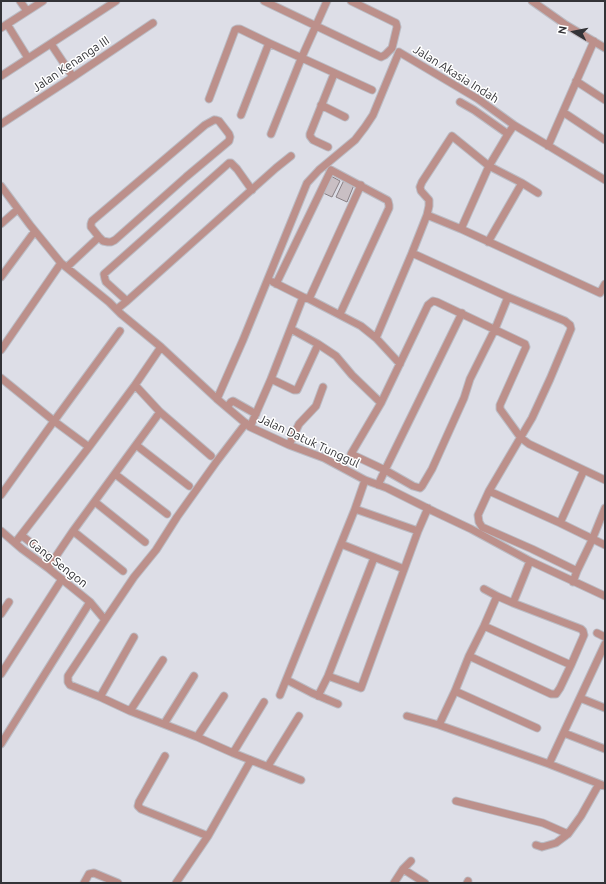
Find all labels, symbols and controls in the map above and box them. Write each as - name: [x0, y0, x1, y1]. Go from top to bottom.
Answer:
- north arrow: [554, 12, 594, 52]
- text: N: [556, 25, 569, 35]
- street label: Jalan Kenanga III: [30, 33, 112, 95]
- street label: Jalan Akasia Indah: [411, 42, 501, 106]
- street label: Jalan Datuk Tunggul: [256, 411, 362, 471]
- street label: Gang Sengon: [26, 535, 90, 591]

